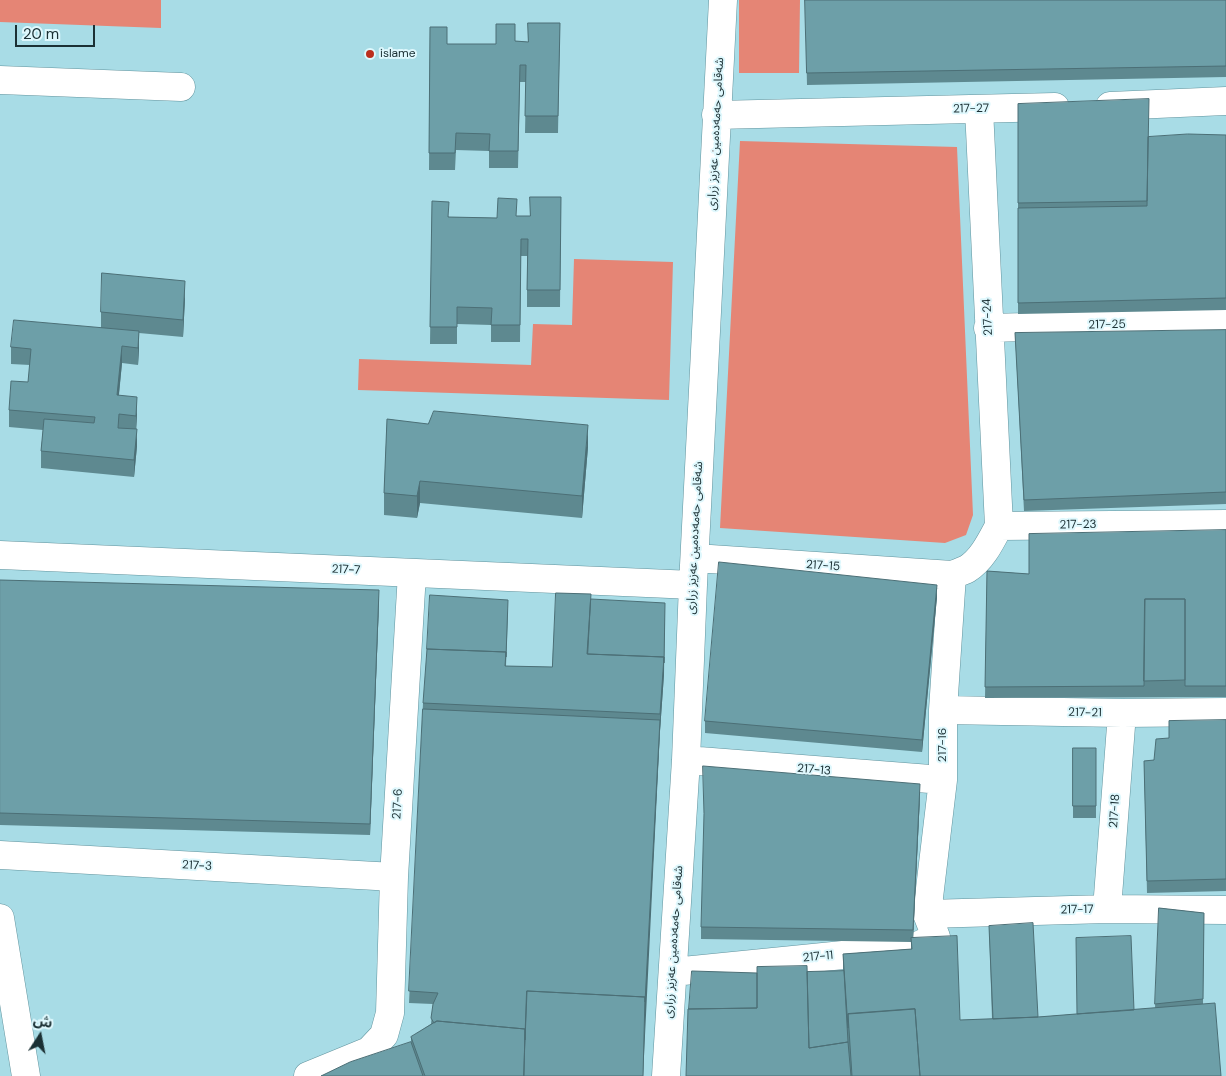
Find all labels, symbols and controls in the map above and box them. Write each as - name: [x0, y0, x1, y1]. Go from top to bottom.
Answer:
- scale bar: [18, 15, 98, 47]
- text: 20 m: [23, 24, 59, 44]
- place label: islame: [380, 47, 416, 61]
- marker: islame: [364, 48, 376, 60]
- street label: شەقامی حەمەدەمین عەزیز زراری: [705, 57, 727, 211]
- street label: 217-27: [953, 101, 989, 117]
- street label: 217-24: [980, 298, 996, 336]
- street label: 217-25: [1088, 317, 1126, 333]
- street label: شەقامی حەمەدەمین عەزیز زراری: [684, 461, 706, 615]
- street label: 217-23: [1059, 517, 1097, 533]
- street label: 217-15: [805, 558, 841, 574]
- street label: 217-7: [331, 562, 361, 578]
- street label: 217-21: [1068, 706, 1102, 720]
- street label: 217-16: [936, 728, 950, 762]
- street label: 217-13: [796, 761, 832, 779]
- street label: 217-6: [390, 788, 406, 820]
- street label: 217-18: [1107, 793, 1123, 829]
- street label: 217-3: [182, 858, 212, 874]
- street label: شەقامی حەمەدەمین عەزیز زراری: [661, 865, 687, 1019]
- street label: 217-17: [1060, 903, 1094, 917]
- street label: 217-11: [802, 948, 834, 966]
- north arrow: [15, 1011, 65, 1061]
- text: ش: [32, 1011, 54, 1032]

